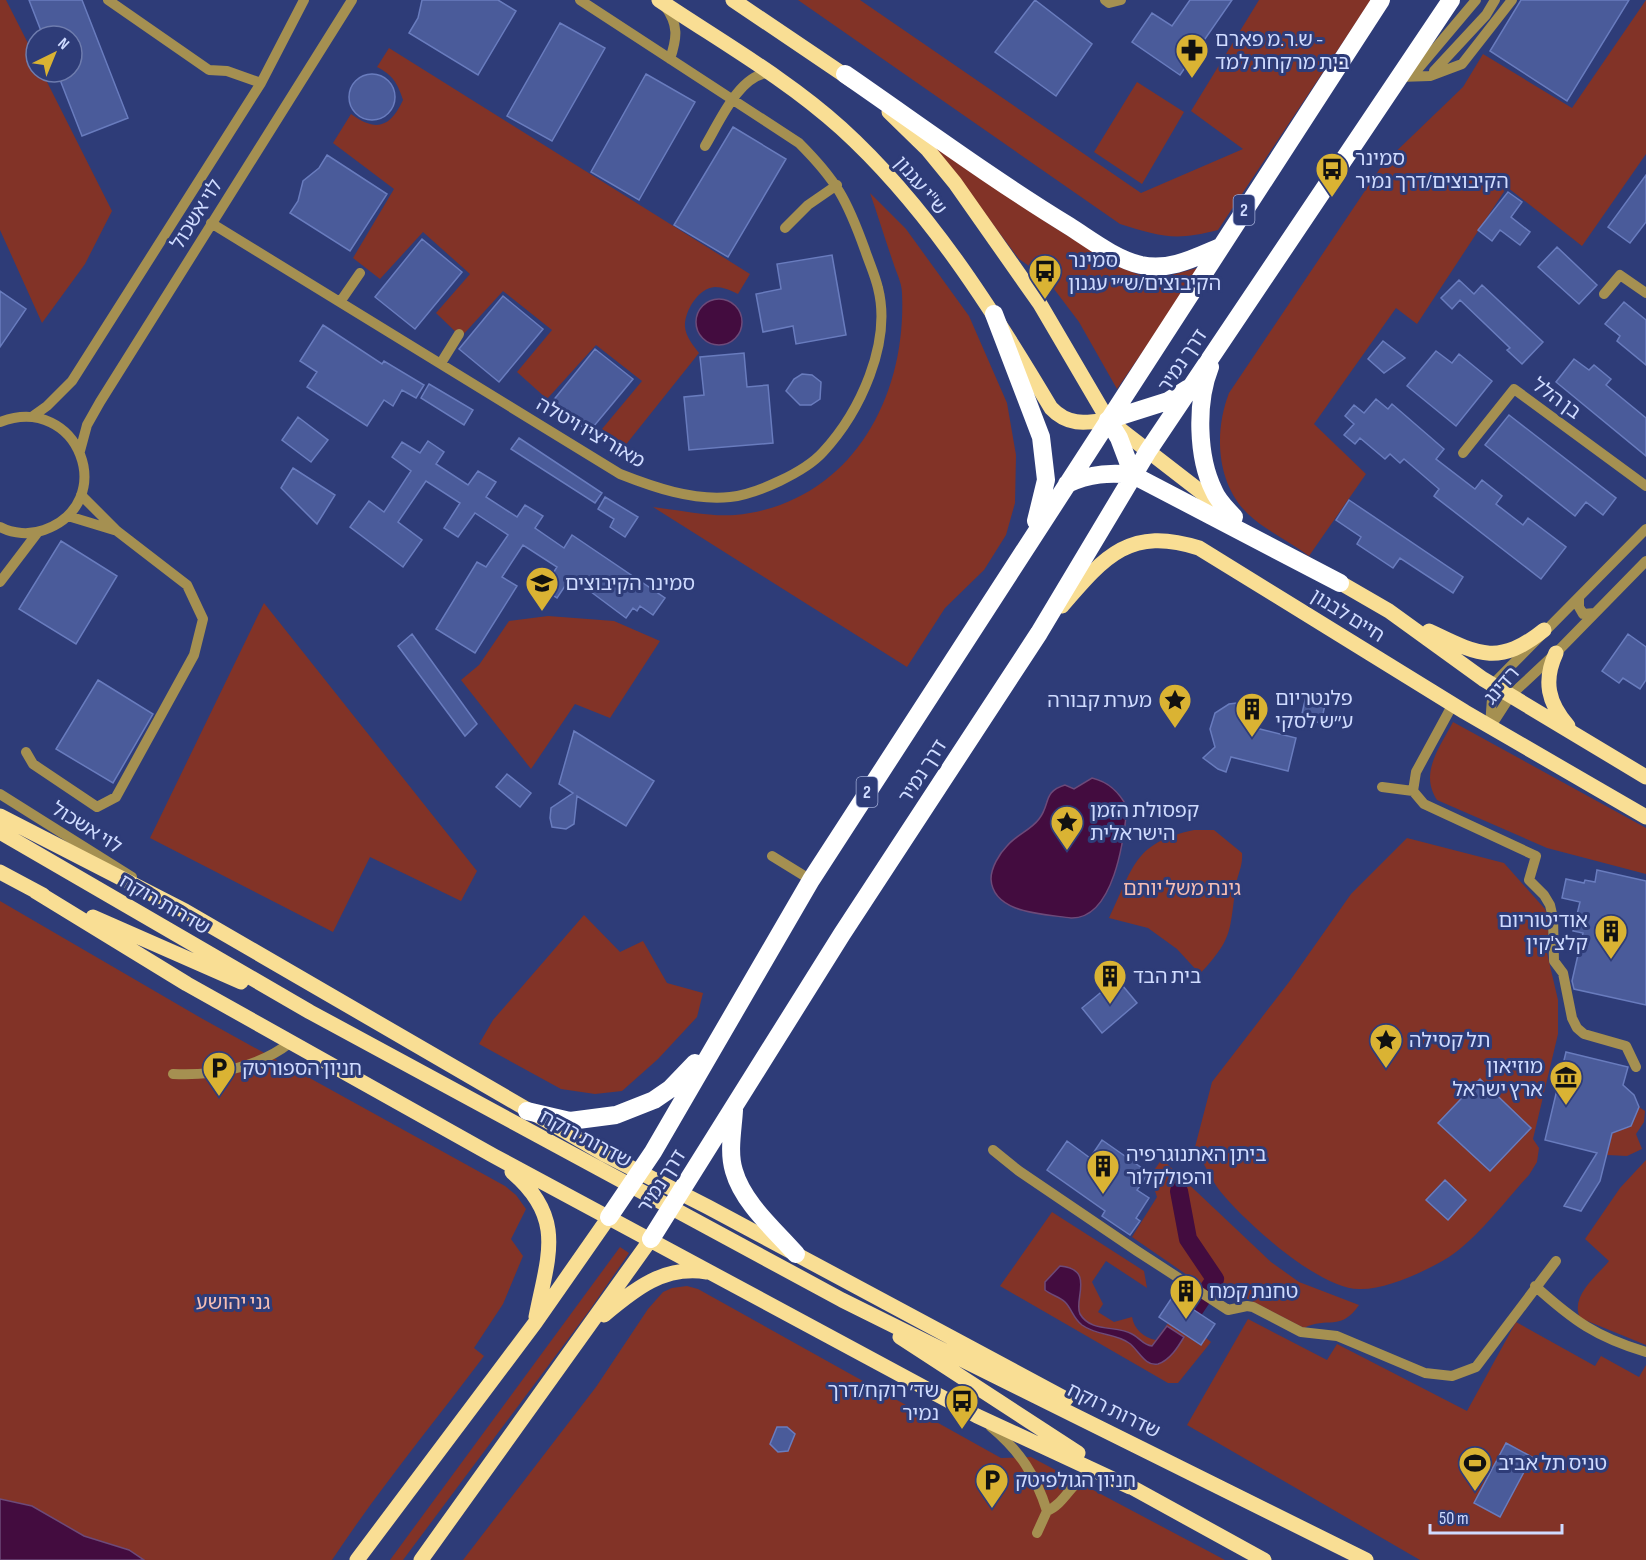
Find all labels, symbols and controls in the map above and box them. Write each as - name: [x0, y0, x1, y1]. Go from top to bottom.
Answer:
- north arrow: [24, 24, 84, 84]
- place label: ש.ר.מ פארם - בית מרקחת למד: [1215, 28, 1350, 75]
- pharmacy icon: ש.ר.מ פארם - בית מרקחת למד: [1174, 32, 1210, 79]
- text: N: [54, 34, 73, 54]
- place label: סמינר הקיבוצים/דרך נמיר: [1355, 147, 1509, 194]
- street label: ש''י עגנון: [889, 151, 952, 220]
- bus stop icon: סמינר הקיבוצים/דרך נמיר: [1314, 151, 1350, 198]
- street label: לוי אשכול: [166, 175, 228, 254]
- road number: 2: [1234, 195, 1254, 225]
- place label: סמינר הקיבוצים/ש״י עגנון: [1068, 249, 1221, 296]
- bus stop icon: סמינר הקיבוצים/ש״י עגנון: [1027, 253, 1063, 300]
- street label: דרך נמיר: [1153, 324, 1213, 397]
- street label: בן הלל: [1527, 373, 1586, 425]
- street label: מאוריציו ויטלה: [532, 392, 649, 474]
- school or university icon: סמינר הקיבוצים: [524, 565, 560, 612]
- place label: סמינר הקיבוצים: [565, 572, 695, 596]
- street label: חיים לבנון: [1306, 584, 1389, 648]
- street label: רדינג: [1479, 662, 1525, 709]
- place icon: מערת קבורה: [1157, 682, 1193, 729]
- place label: פלנטריום ע״ש לסקי: [1275, 687, 1353, 734]
- place label: מערת קבורה: [1047, 689, 1152, 713]
- building icon: פלנטריום ע״ש לסקי: [1234, 691, 1270, 738]
- street label: דרך נמיר: [893, 735, 952, 808]
- road number: 2: [856, 777, 878, 807]
- street label: לוי אשכול: [47, 797, 126, 859]
- place label: קפסולת הזמן הישראלית: [1090, 799, 1199, 846]
- place icon: קפסולת הזמן הישראלית: [1049, 804, 1085, 851]
- street label: שדרות רוקח: [115, 869, 214, 940]
- park label: גינת משל יותם: [1123, 877, 1241, 901]
- place label: אודיטוריום קלצ'קין: [1498, 909, 1588, 956]
- building icon: אודיטוריום קלצ'קין: [1593, 913, 1629, 960]
- building icon: בית הבד: [1092, 958, 1128, 1005]
- place label: בית הבד: [1133, 965, 1201, 989]
- place icon: תל קסילה: [1368, 1022, 1404, 1069]
- place label: תל קסילה: [1409, 1029, 1491, 1053]
- parking icon: חניון הספורטק: [201, 1050, 237, 1097]
- place label: מוזיאון ארץ ישראל: [1452, 1055, 1543, 1102]
- place label: חניון הספורטק: [242, 1057, 362, 1081]
- museum icon: מוזיאון ארץ ישראל: [1548, 1059, 1584, 1106]
- street label: שדרות רוקח: [536, 1105, 635, 1173]
- place label: ביתן האתנוגרפיה והפולקלור: [1126, 1143, 1267, 1190]
- street label: דרך נמיר: [632, 1145, 691, 1218]
- building icon: ביתן האתנוגרפיה והפולקלור: [1085, 1148, 1121, 1195]
- building icon: טחנת קמח: [1168, 1273, 1204, 1320]
- place label: טחנת קמח: [1209, 1280, 1298, 1304]
- park label: גני יהושע: [196, 1291, 271, 1315]
- street label: שדרות רוקח: [1063, 1378, 1164, 1444]
- place label: שד׳ רוקח/דרך נמיר: [827, 1379, 939, 1426]
- bus stop icon: שד׳ רוקח/דרך נמיר: [944, 1383, 980, 1430]
- sports icon: טניס תל אביב: [1457, 1445, 1493, 1492]
- place label: טניס תל אביב: [1498, 1452, 1607, 1476]
- parking icon: חניון הגולפיטק: [974, 1462, 1010, 1509]
- place label: חניון הגולפיטק: [1015, 1469, 1136, 1493]
- scale bar: [1430, 1497, 1562, 1535]
- text: 50 m: [1439, 1508, 1469, 1529]

